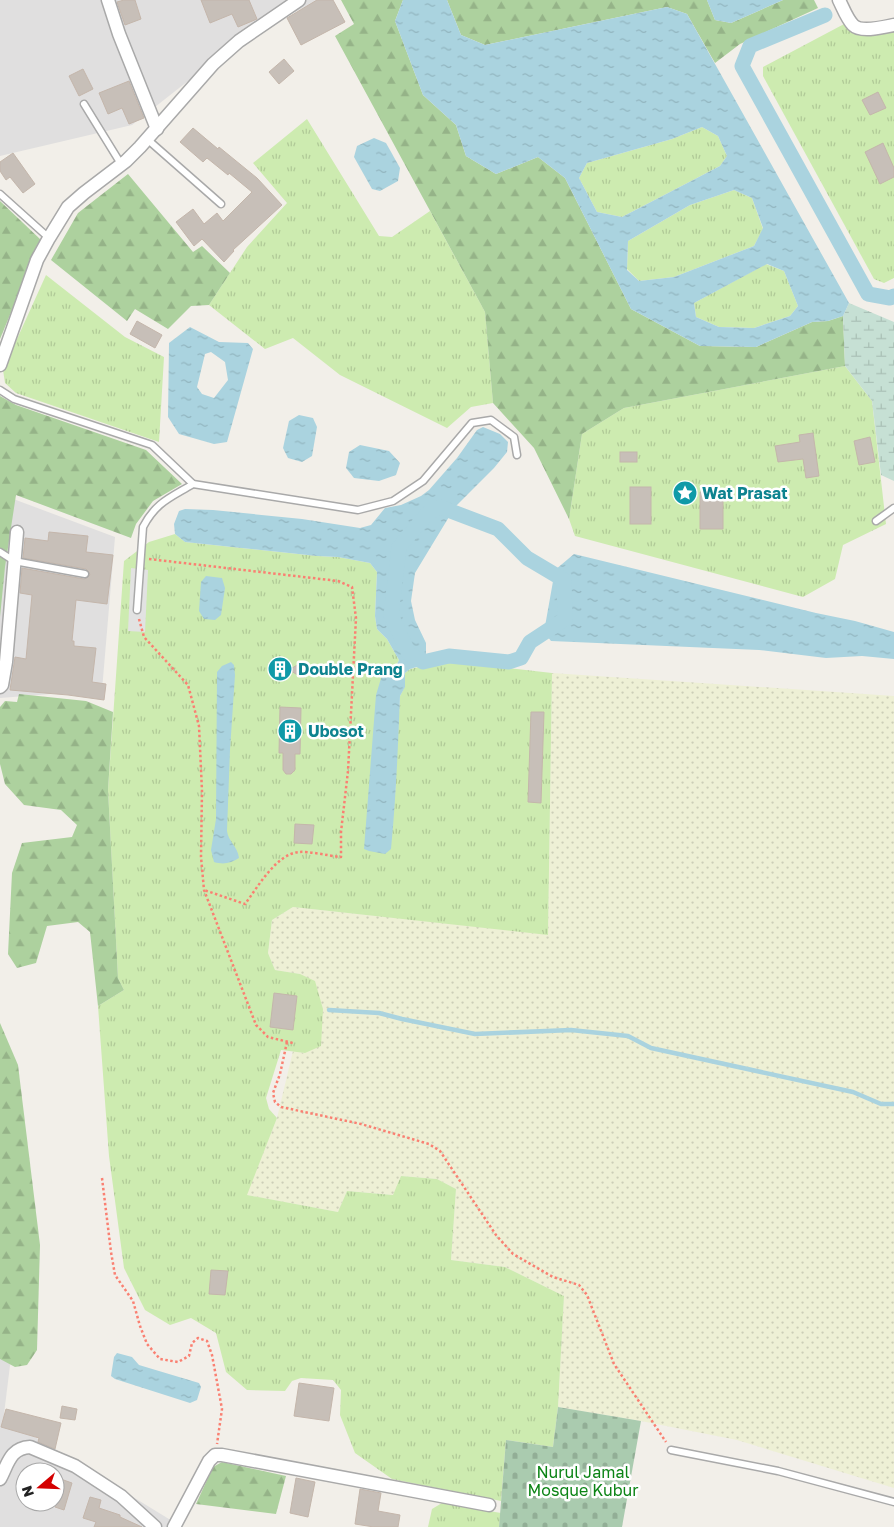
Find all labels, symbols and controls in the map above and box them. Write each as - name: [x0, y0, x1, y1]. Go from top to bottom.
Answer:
- place icon: Wat Prasat: [672, 480, 698, 506]
- place label: Wat Prasat: [702, 483, 788, 503]
- building icon: Double Prang: [267, 656, 293, 682]
- place label: Double Prang: [298, 659, 403, 679]
- building icon: Ubosot: [277, 718, 303, 744]
- place label: Ubosot: [308, 721, 364, 741]
- north arrow: [15, 1462, 65, 1512]
- park label: Nurul Jamal Mosque Kubur: [528, 1462, 638, 1500]
- text: N: [17, 1484, 37, 1499]

